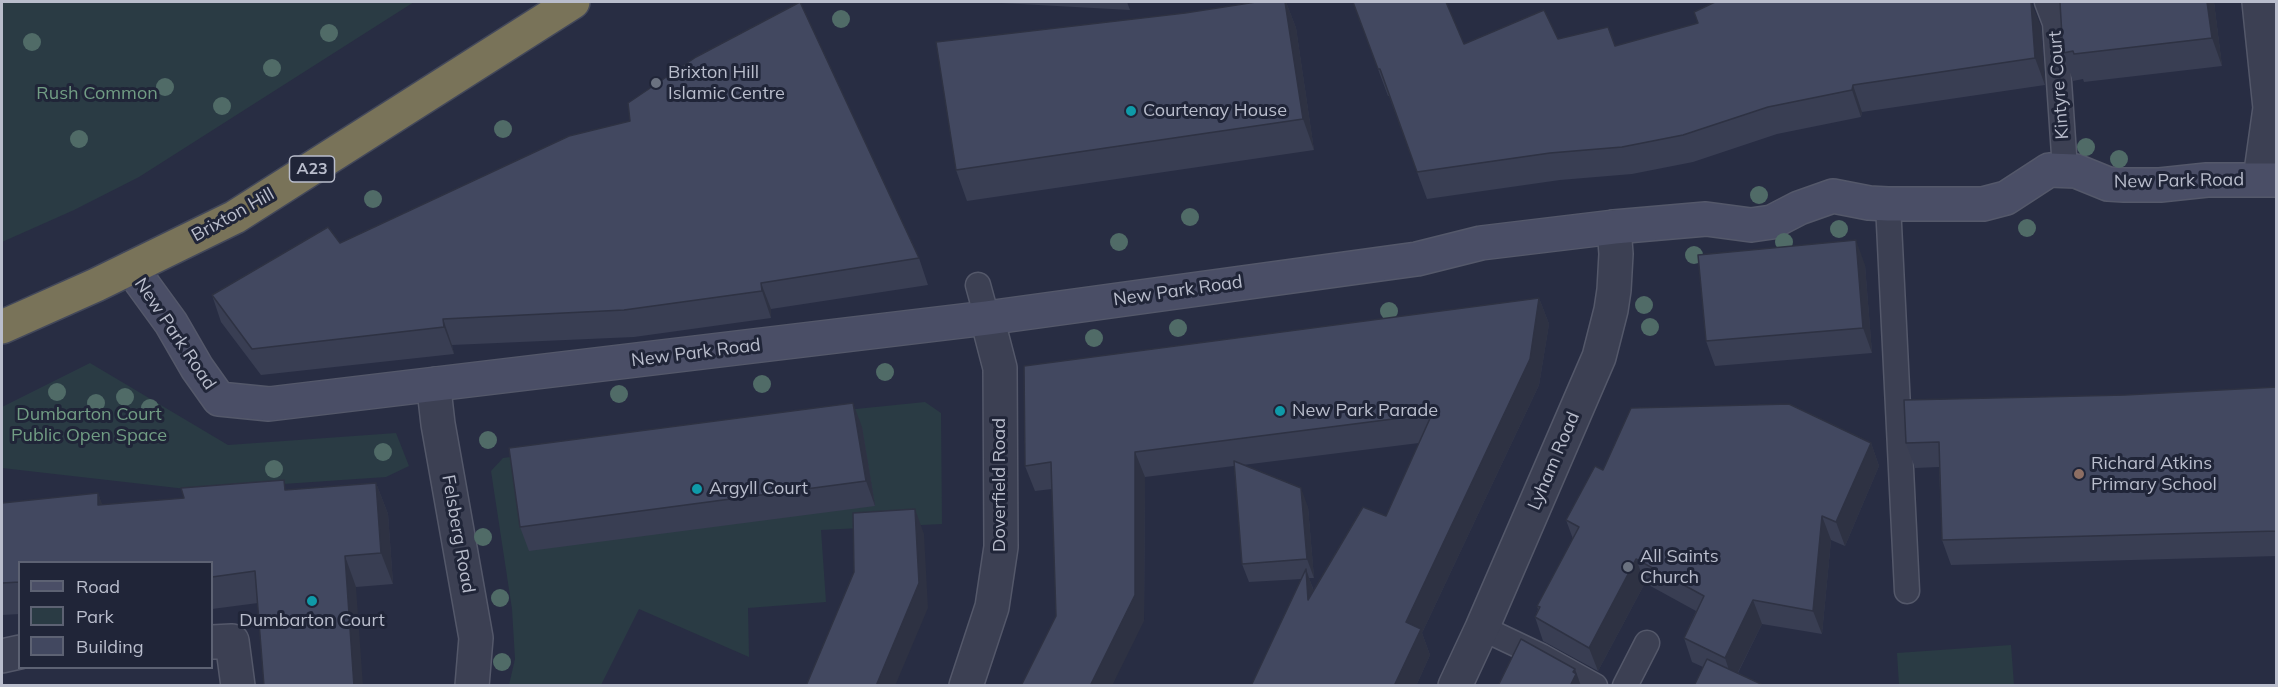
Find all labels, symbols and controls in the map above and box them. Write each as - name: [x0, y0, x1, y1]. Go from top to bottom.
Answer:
- street label: Kintyre Court: [2044, 30, 2074, 140]
- place label: Brixton Hill Islamic Centre: [668, 62, 785, 104]
- marker: Brixton Hill Islamic Centre: [649, 76, 663, 90]
- park label: Rush Common: [36, 83, 158, 105]
- place label: Courtenay House: [1143, 100, 1287, 122]
- marker: Courtenay House: [1124, 104, 1138, 118]
- road number: A23: [290, 156, 334, 182]
- street label: New Park Road: [2114, 169, 2244, 193]
- street label: Brixton Hill: [188, 183, 278, 247]
- street label: New Park Road: [1112, 271, 1244, 311]
- street label: New Park Road: [130, 274, 220, 394]
- street label: New Park Road: [630, 334, 762, 372]
- place label: New Park Parade: [1292, 400, 1438, 422]
- park label: Dumbarton Court Public Open Space: [11, 404, 167, 446]
- marker: New Park Parade: [1273, 404, 1287, 418]
- street label: Lyham Road: [1524, 409, 1584, 513]
- street label: Doverfield Road: [989, 418, 1011, 552]
- place label: Richard Atkins Primary School: [2091, 453, 2217, 496]
- marker: Richard Atkins Primary School: [2072, 467, 2086, 481]
- street label: Felsberg Road: [437, 473, 479, 595]
- place label: Argyll Court: [709, 478, 808, 500]
- marker: Argyll Court: [690, 482, 704, 496]
- place label: All Saints Church: [1640, 546, 1719, 588]
- marker: All Saints Church: [1621, 560, 1635, 574]
- legend: [18, 561, 213, 669]
- text: Road: [76, 575, 120, 598]
- marker: Dumbarton Court: [305, 594, 319, 608]
- text: Park: [76, 605, 114, 628]
- place label: Dumbarton Court: [239, 610, 385, 632]
- text: Building: [76, 635, 144, 658]

